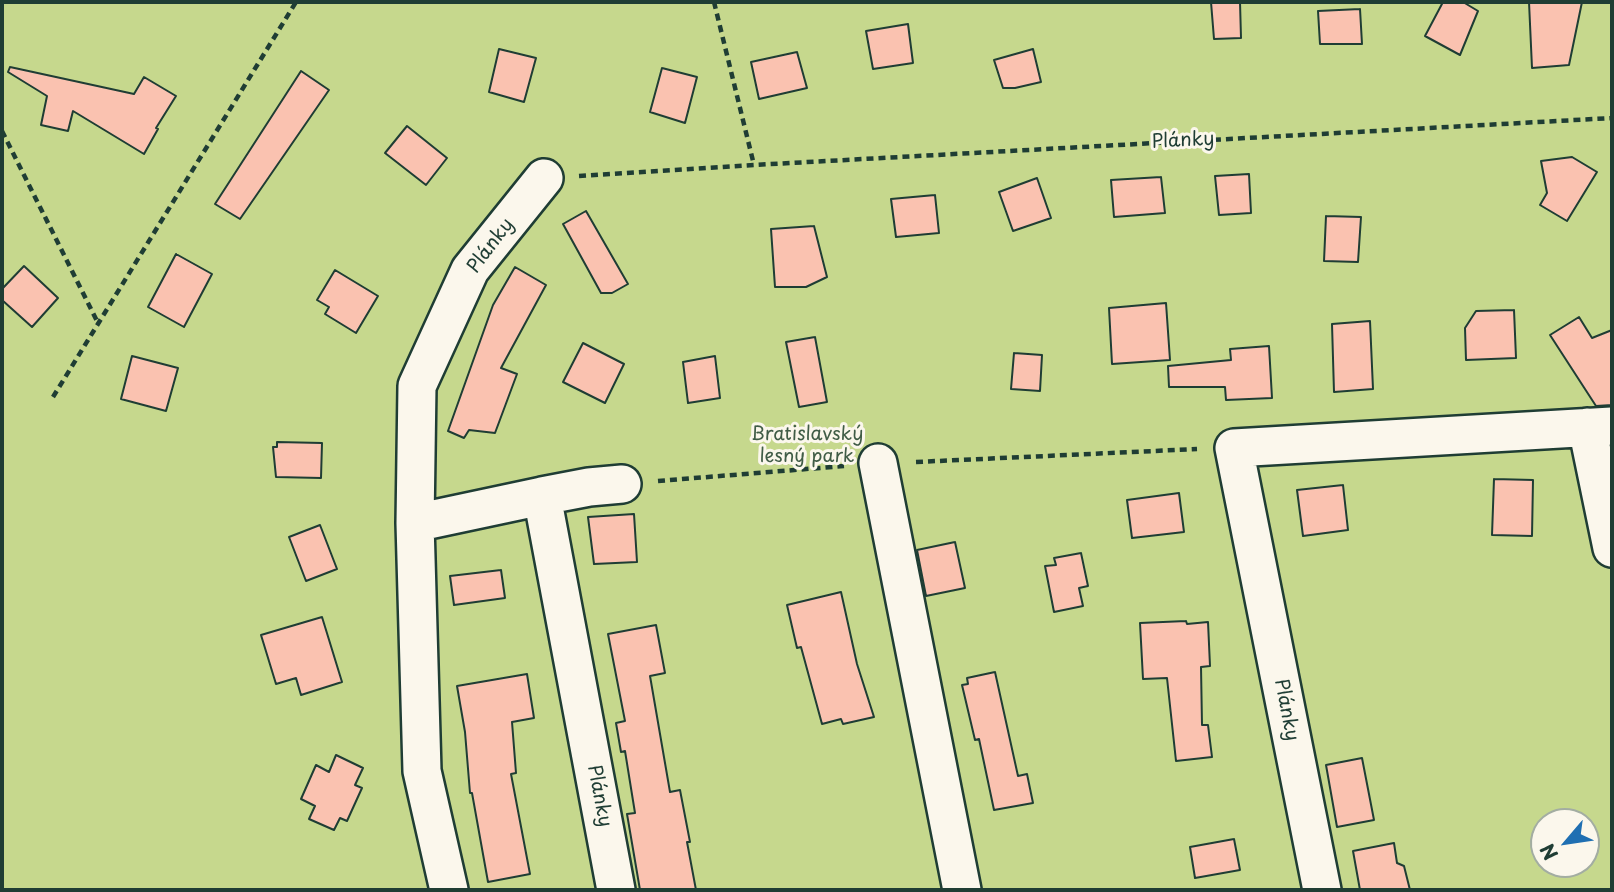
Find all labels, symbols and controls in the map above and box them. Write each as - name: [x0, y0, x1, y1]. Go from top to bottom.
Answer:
- street label: Plánky: [1151, 128, 1215, 154]
- street label: Plánky: [463, 214, 519, 278]
- park label: Bratislavský lesný park: [751, 424, 863, 468]
- street label: Plánky: [1269, 677, 1303, 743]
- street label: Plánky: [582, 763, 616, 829]
- north arrow: [1530, 808, 1600, 878]
- text: N: [1532, 839, 1564, 866]

